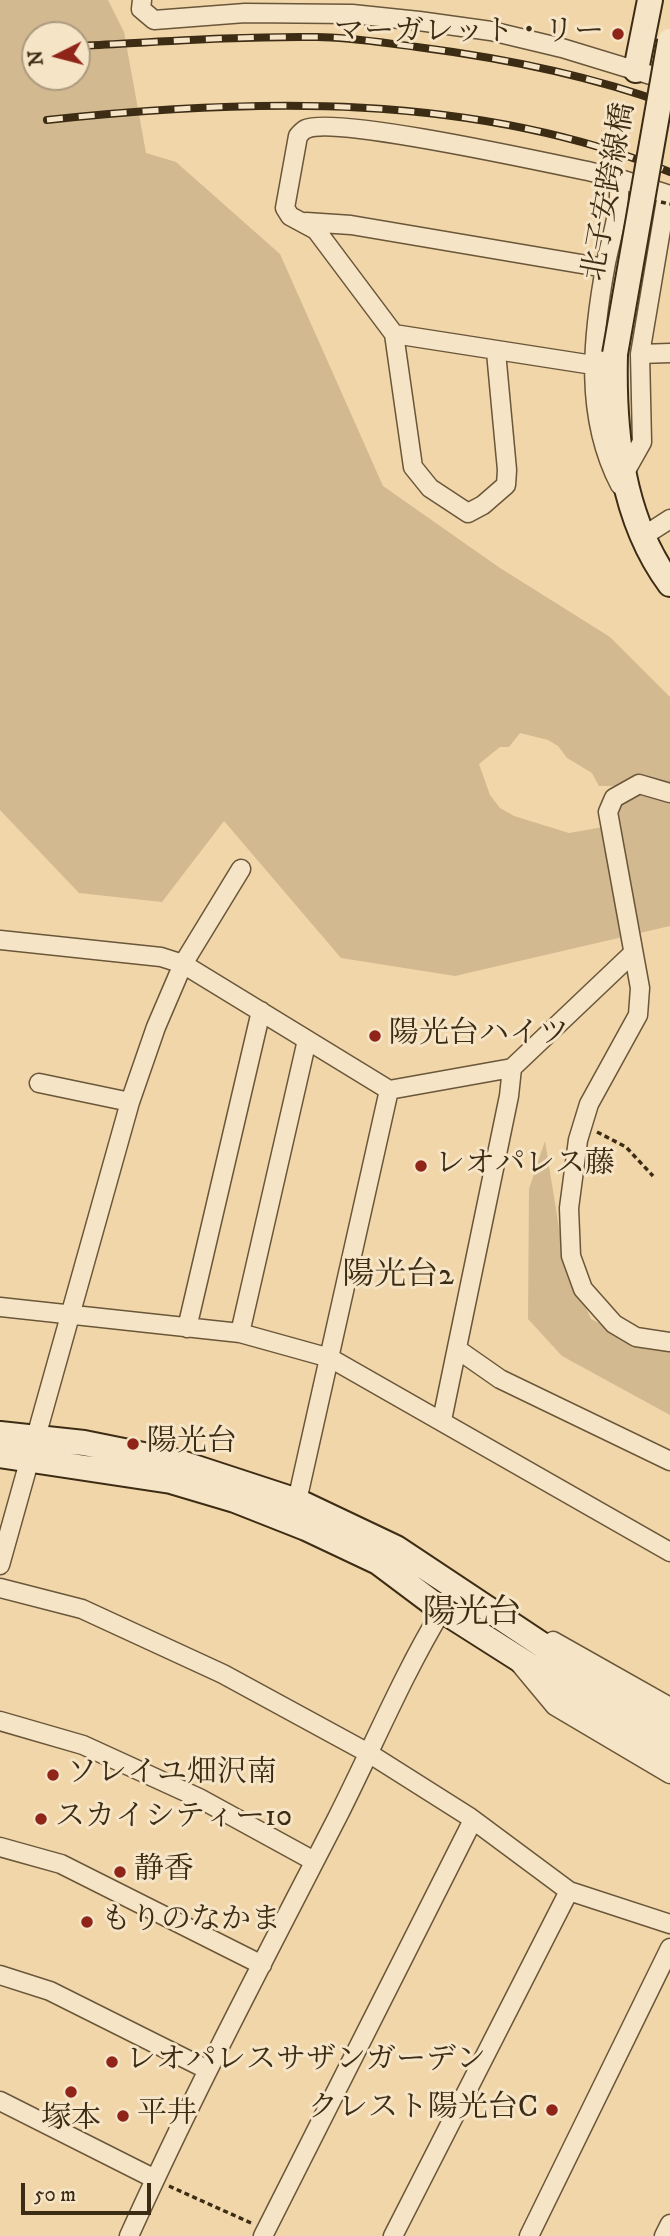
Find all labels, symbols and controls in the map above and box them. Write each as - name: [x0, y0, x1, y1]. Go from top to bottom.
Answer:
- place label: マーガレット・リー: [334, 16, 604, 52]
- north arrow: [21, 21, 91, 91]
- marker: マーガレット・リー: [610, 26, 626, 42]
- text: N: [24, 49, 49, 67]
- street label: 北子安跨線橋: [578, 100, 644, 284]
- place label: 陽光台ハイツ: [389, 1018, 569, 1054]
- marker: 陽光台ハイツ: [367, 1028, 383, 1044]
- place label: レオパレス藤: [435, 1148, 615, 1184]
- marker: レオパレス藤: [413, 1158, 429, 1174]
- district label: 陽光台2: [342, 1258, 454, 1296]
- place label: 陽光台: [147, 1426, 237, 1462]
- marker: 陽光台: [125, 1436, 141, 1452]
- district label: 陽光台: [423, 1595, 521, 1635]
- place label: ソレイユ畑沢南: [67, 1757, 277, 1793]
- marker: ソレイユ畑沢南: [45, 1767, 61, 1783]
- place label: スカイシティー10: [55, 1801, 292, 1837]
- marker: スカイシティー10: [33, 1811, 49, 1827]
- place label: 静香: [134, 1854, 194, 1890]
- marker: 静香: [112, 1864, 128, 1880]
- place label: もりのなかま: [101, 1904, 281, 1940]
- marker: もりのなかま: [79, 1914, 95, 1930]
- place label: レオパレスサザンガーデン: [126, 2044, 486, 2080]
- marker: レオパレスサザンガーデン: [104, 2054, 120, 2070]
- marker: 塚本: [63, 2084, 79, 2100]
- place label: クレスト陽光台C: [308, 2092, 538, 2128]
- place label: 平井: [137, 2098, 197, 2134]
- marker: クレスト陽光台C: [544, 2102, 560, 2118]
- place label: 塚本: [41, 2103, 101, 2139]
- marker: 平井: [115, 2108, 131, 2124]
- scale bar: [24, 2170, 154, 2214]
- text: 50 m: [34, 2182, 76, 2208]

